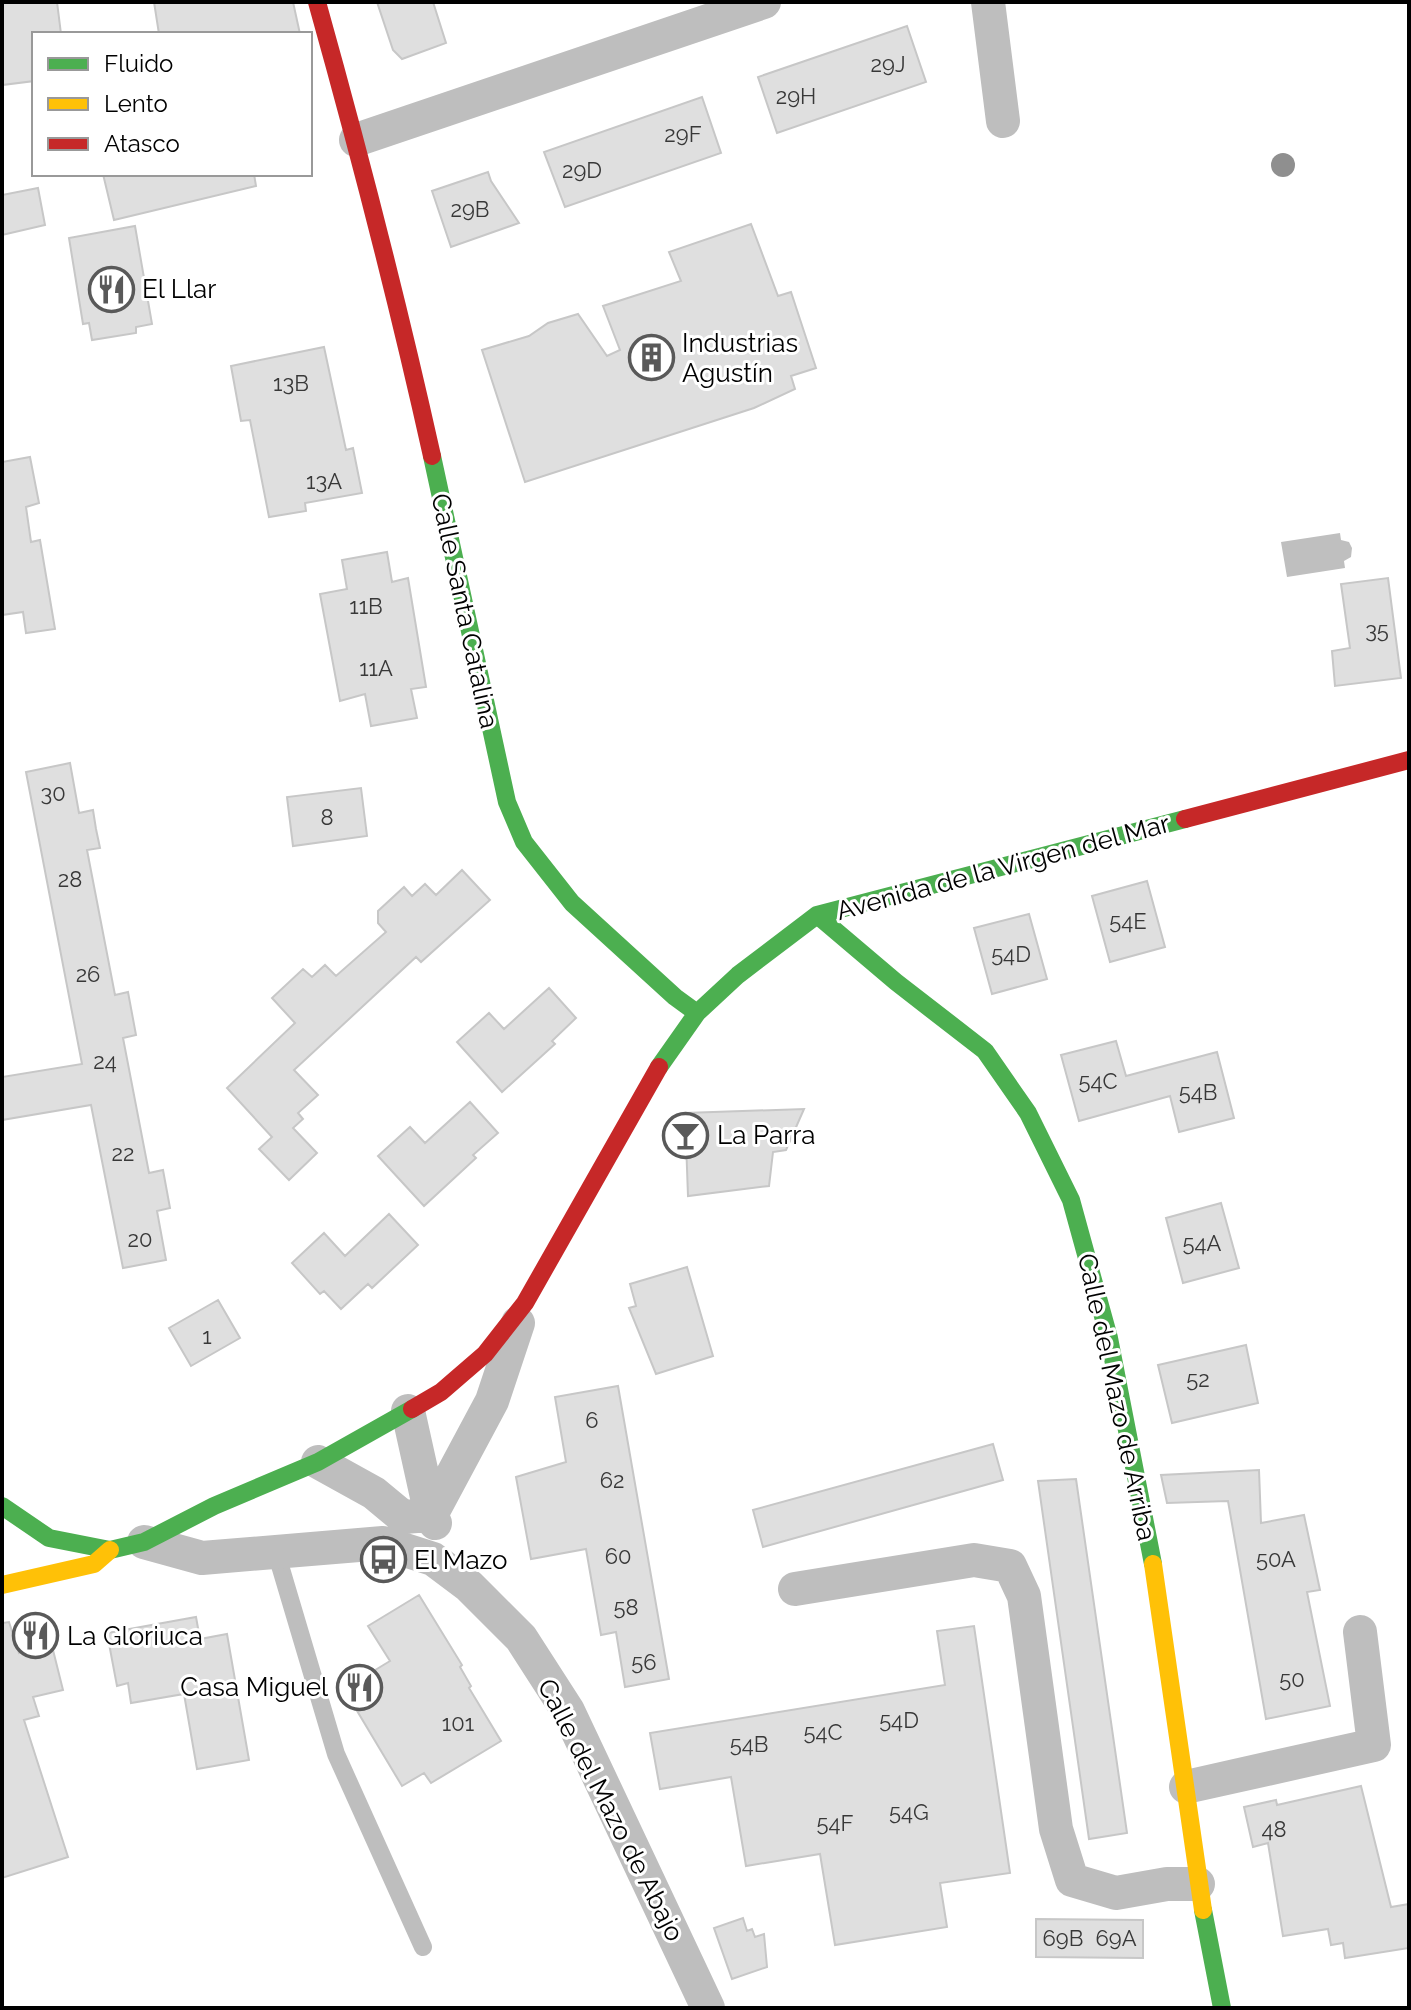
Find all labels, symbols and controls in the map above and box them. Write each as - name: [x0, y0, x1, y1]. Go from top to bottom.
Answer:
- legend: [32, 32, 312, 176]
- text: Fluido: [104, 49, 173, 78]
- house number: 29J: [871, 51, 905, 77]
- house number: 29H: [776, 83, 816, 109]
- text: Lento: [104, 89, 168, 118]
- house number: 29F: [664, 121, 702, 147]
- text: Atasco: [104, 129, 180, 158]
- house number: 29D: [562, 157, 602, 183]
- house number: 29B: [450, 196, 490, 222]
- restaurant icon: El Llar: [87, 265, 135, 313]
- place label: El Llar: [142, 274, 216, 304]
- place label: Industrias Agustín: [682, 328, 798, 388]
- building icon: Industrias Agustín: [627, 334, 675, 382]
- house number: 13B: [273, 370, 309, 396]
- house number: 13A: [306, 468, 342, 494]
- street label: Calle Santa Catalina: [425, 491, 505, 731]
- house number: 11B: [349, 593, 383, 619]
- house number: 35: [1365, 617, 1389, 643]
- house number: 11A: [359, 655, 393, 681]
- house number: 30: [40, 780, 66, 806]
- house number: 8: [320, 804, 334, 830]
- street label: Avenida de la Virgen del Mar: [833, 808, 1173, 926]
- house number: 28: [58, 866, 82, 892]
- house number: 54E: [1109, 908, 1147, 934]
- house number: 54D: [991, 941, 1031, 967]
- house number: 26: [76, 961, 100, 987]
- house number: 24: [93, 1048, 117, 1074]
- house number: 54C: [1078, 1068, 1118, 1094]
- house number: 54B: [1179, 1079, 1217, 1105]
- bar icon: La Parra: [662, 1111, 710, 1159]
- place label: La Parra: [717, 1120, 816, 1150]
- house number: 22: [112, 1140, 134, 1166]
- house number: 20: [128, 1226, 152, 1252]
- house number: 54A: [1183, 1230, 1222, 1256]
- street label: Calle del Mazo de Arriba: [1072, 1251, 1162, 1543]
- house number: 1: [202, 1323, 212, 1349]
- house number: 52: [1186, 1366, 1210, 1392]
- house number: 6: [585, 1407, 599, 1433]
- house number: 62: [600, 1467, 624, 1493]
- bus stop icon: El Mazo: [359, 1536, 407, 1584]
- house number: 60: [605, 1543, 631, 1569]
- place label: El Mazo: [414, 1545, 508, 1575]
- house number: 50A: [1256, 1546, 1296, 1572]
- house number: 58: [613, 1594, 639, 1620]
- restaurant icon: La Gloriuca: [12, 1612, 60, 1660]
- place label: La Gloriuca: [67, 1621, 203, 1651]
- house number: 56: [631, 1649, 657, 1675]
- restaurant icon: Casa Miguel: [335, 1663, 383, 1711]
- house number: 50: [1279, 1666, 1305, 1692]
- place label: Casa Miguel: [180, 1672, 329, 1702]
- street label: Calle del Mazo de Abajo: [532, 1674, 690, 1946]
- house number: 54D: [879, 1707, 919, 1733]
- house number: 101: [442, 1710, 474, 1736]
- house number: 54C: [803, 1719, 843, 1745]
- house number: 54B: [730, 1731, 768, 1757]
- house number: 54G: [889, 1799, 929, 1825]
- house number: 54F: [817, 1810, 854, 1836]
- house number: 48: [1261, 1816, 1287, 1842]
- house number: 69B: [1043, 1925, 1083, 1951]
- house number: 69A: [1095, 1925, 1137, 1951]

